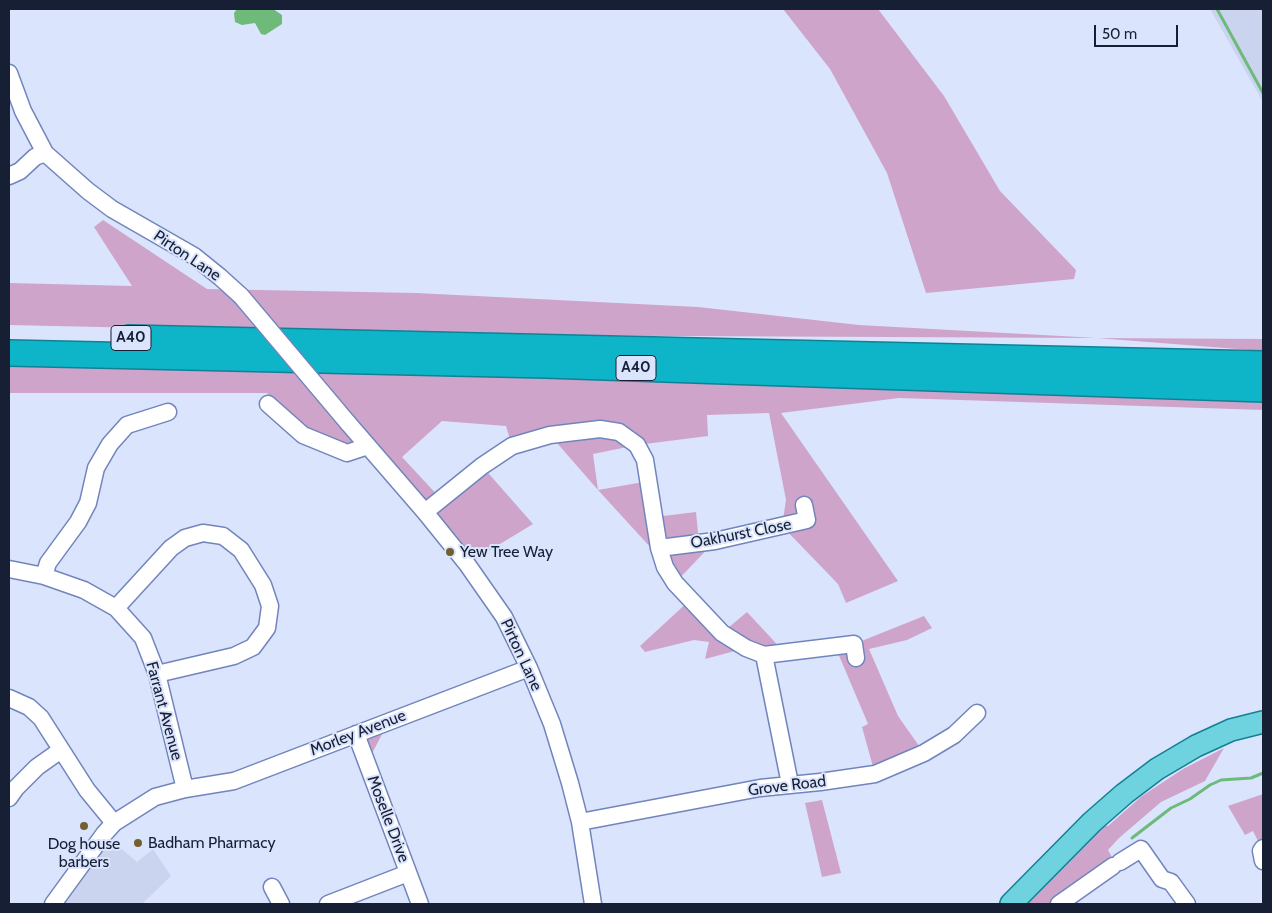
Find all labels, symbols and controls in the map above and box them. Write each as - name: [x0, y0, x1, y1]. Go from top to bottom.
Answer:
- scale bar: [1097, 15, 1181, 47]
- text: 50 m: [1102, 25, 1137, 43]
- street label: Pirton Lane: [150, 227, 224, 285]
- road number: A40: [111, 326, 151, 350]
- road number: A40: [616, 356, 656, 380]
- street label: Oakhurst Close: [689, 515, 793, 553]
- place label: Yew Tree Way: [460, 542, 553, 562]
- marker: Yew Tree Way: [444, 546, 456, 558]
- street label: Pirton Lane: [496, 616, 546, 694]
- street label: Farrant Avenue: [142, 660, 186, 762]
- street label: Morley Avenue: [307, 706, 409, 760]
- street label: Grove Road: [747, 772, 827, 800]
- street label: Moselle Drive: [363, 773, 413, 865]
- marker: Dog house barbers: [78, 820, 90, 832]
- place label: Badham Pharmacy: [148, 833, 276, 853]
- place label: Dog house barbers: [48, 834, 120, 872]
- marker: Badham Pharmacy: [132, 837, 144, 849]

